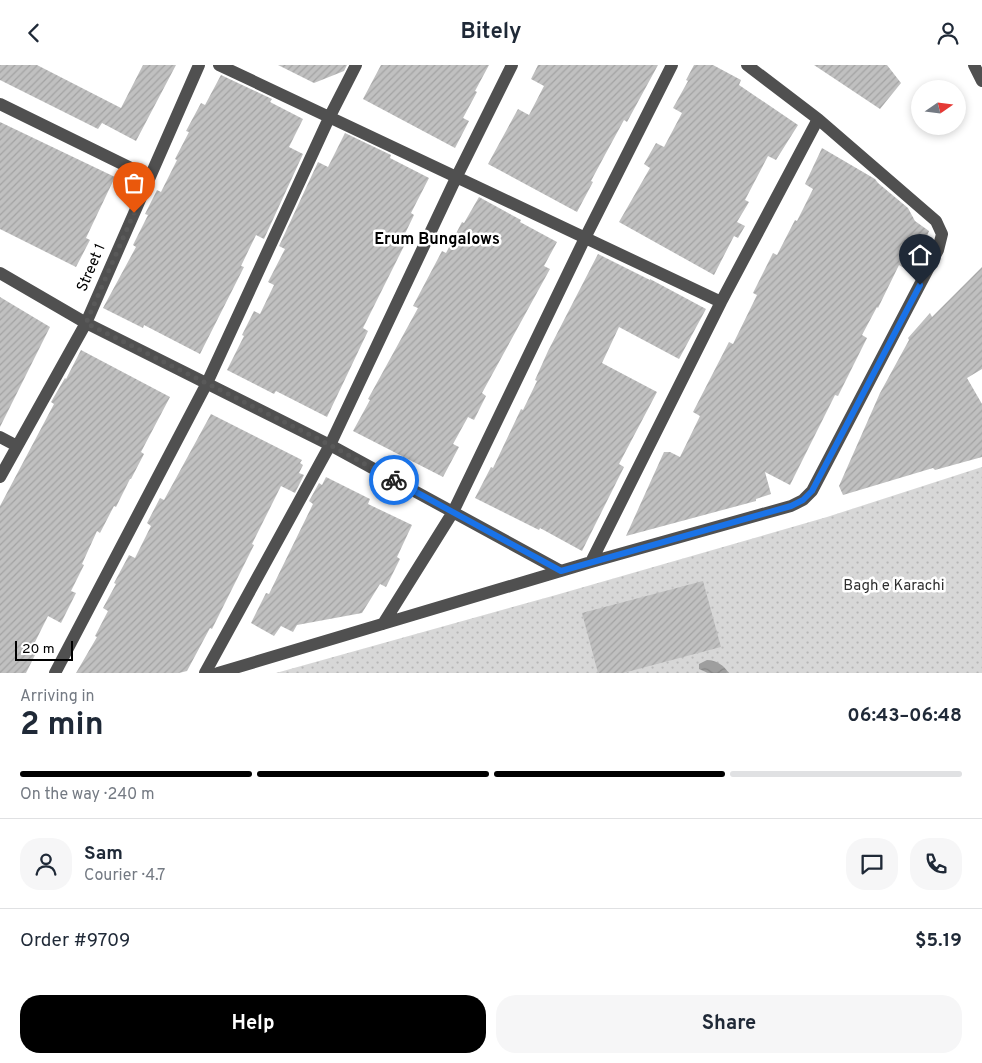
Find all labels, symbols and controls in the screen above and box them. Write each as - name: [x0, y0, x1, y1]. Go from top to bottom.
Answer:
- icon: back: [20, 19, 48, 47]
- text: Bitely: [460, 19, 522, 46]
- icon: person: [934, 19, 962, 47]
- north arrow: [911, 80, 966, 135]
- map controls: [911, 80, 966, 135]
- pin: [113, 162, 155, 213]
- icon: bag: [120, 169, 148, 197]
- district label: Erum Bungalows: [374, 230, 500, 250]
- pin: [899, 234, 941, 285]
- street label: Street 1: [73, 241, 111, 295]
- icon: home: [906, 241, 934, 269]
- courier: [369, 455, 419, 505]
- icon: bike: [380, 466, 408, 494]
- park label: Bagh e Karachi: [843, 577, 945, 596]
- scale bar: [15, 638, 72, 661]
- text: 20 m: [22, 641, 55, 658]
- text: Arriving in: [20, 687, 95, 707]
- text: 06:43–06:48: [847, 704, 962, 728]
- text: 2 min: [20, 706, 104, 746]
- text: On the way · 240 m: [20, 785, 155, 805]
- button: person: [20, 838, 72, 890]
- button: chat: [846, 838, 898, 890]
- button: phone: [910, 838, 962, 890]
- text: Sam: [84, 842, 123, 866]
- text: Courier · 4.7: [84, 866, 165, 886]
- text: Order #9709: [20, 929, 130, 953]
- text: $5.19: [915, 929, 962, 953]
- button: Help: [20, 995, 486, 1053]
- button: Share: [496, 995, 962, 1053]

